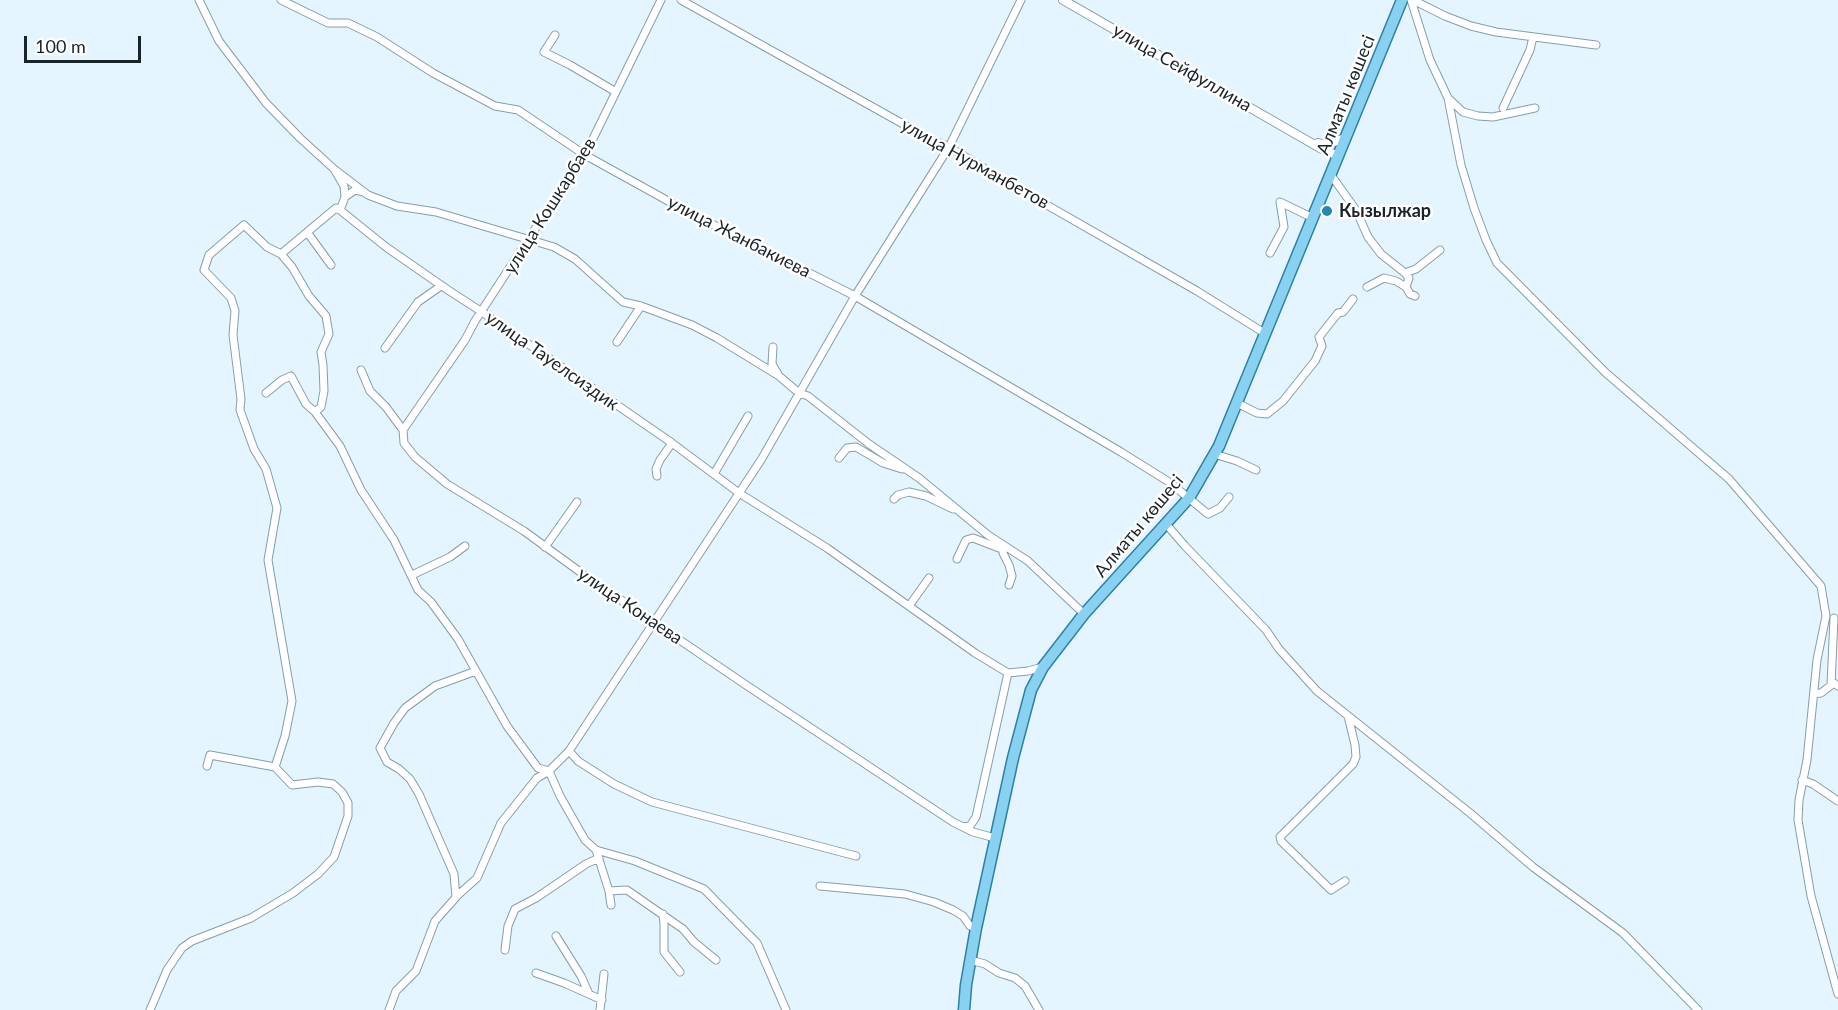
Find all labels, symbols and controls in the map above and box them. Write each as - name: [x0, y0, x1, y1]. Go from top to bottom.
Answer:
- street label: улица Сейфуллина: [1109, 19, 1255, 117]
- scale bar: [27, 24, 144, 62]
- street label: Алматы көшесі: [1312, 32, 1380, 158]
- text: 100 m: [35, 35, 86, 57]
- street label: улица Нурманбетов: [897, 114, 1053, 214]
- street label: улица Кошкарбаев: [499, 134, 601, 278]
- street label: улица Жанбакиева: [664, 192, 814, 282]
- place label: Кызылжар: [1339, 200, 1431, 222]
- marker: Кызылжар: [1320, 204, 1334, 218]
- street label: улица Тауелсиздик: [481, 307, 623, 415]
- street label: Алматы көшесі: [1090, 470, 1188, 582]
- street label: улица Конаева: [573, 563, 687, 649]

